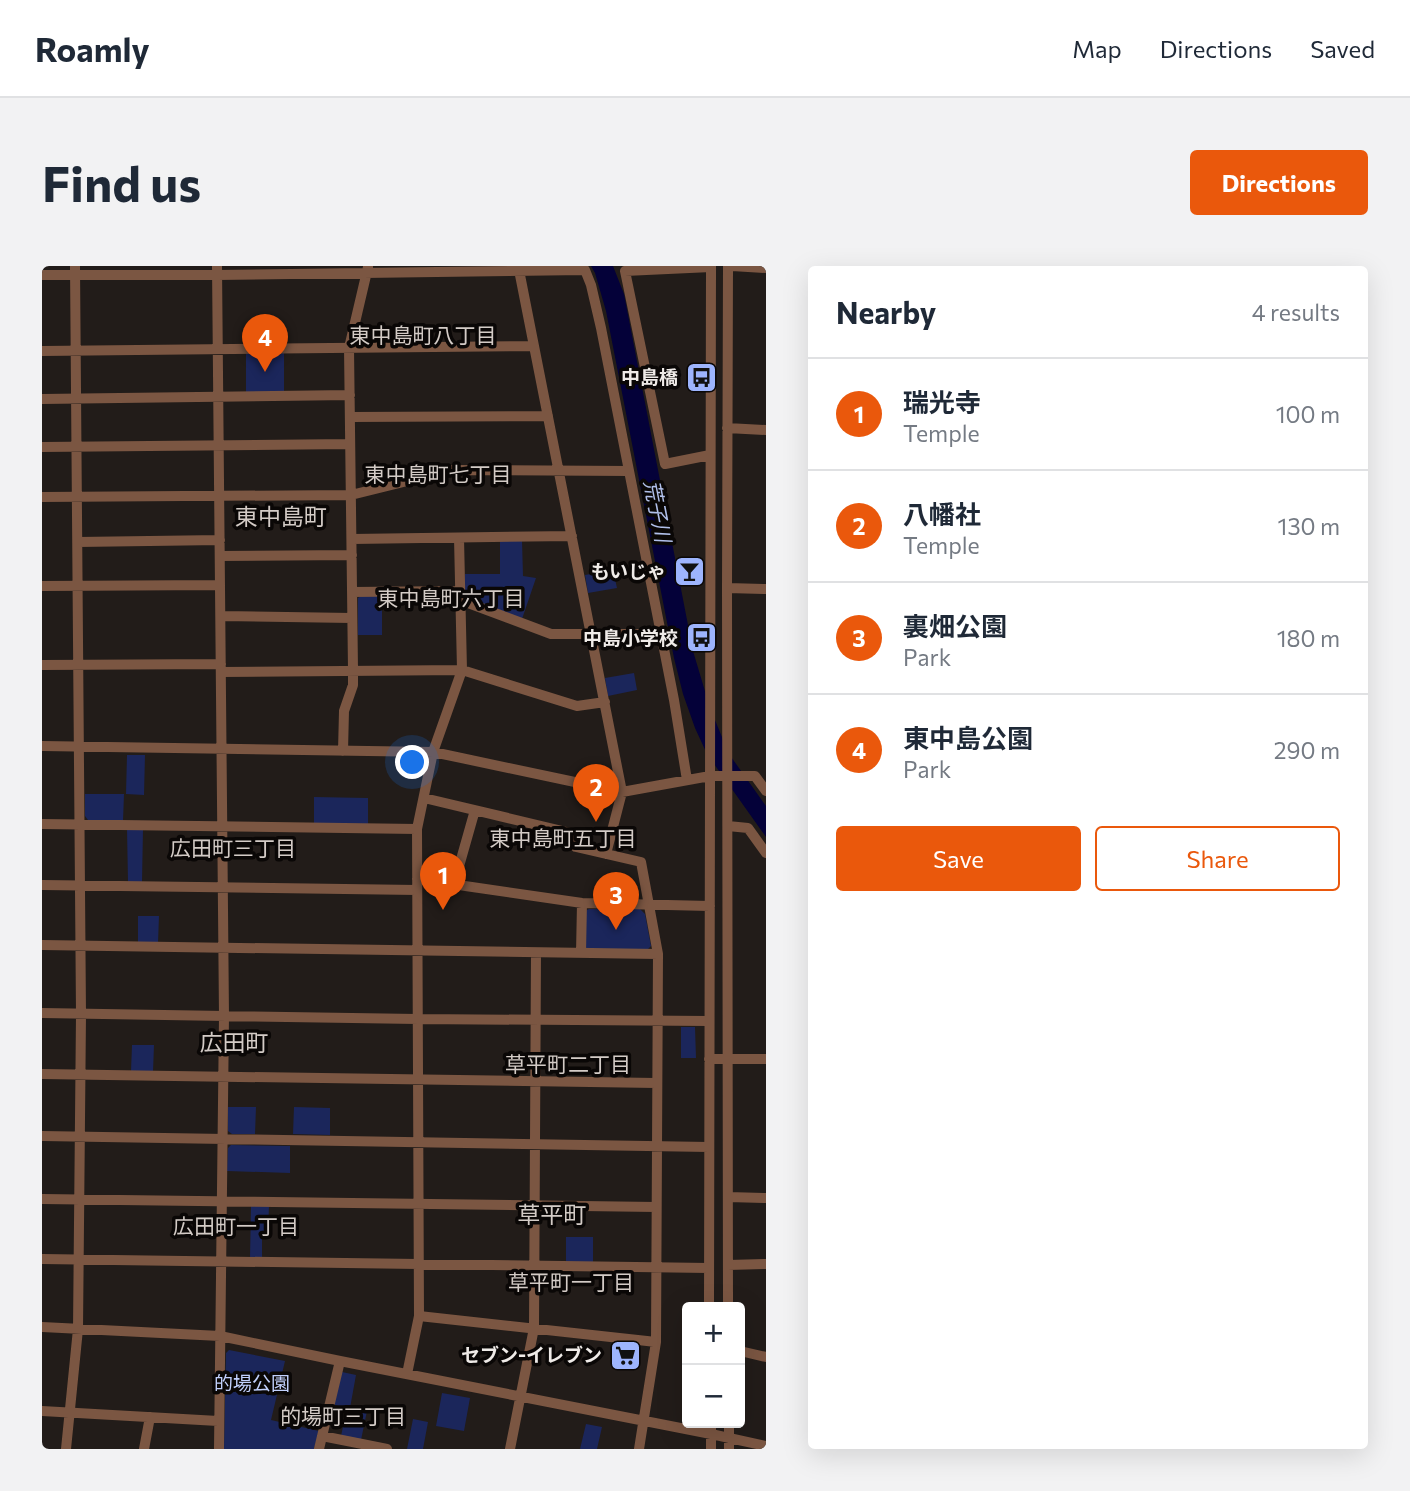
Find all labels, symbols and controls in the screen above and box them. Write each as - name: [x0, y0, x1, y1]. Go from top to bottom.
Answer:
- text: Roamly: [35, 28, 150, 69]
- text: Map: [1072, 34, 1122, 63]
- text: Directions: [1160, 34, 1272, 63]
- text: Saved: [1310, 34, 1375, 63]
- button: Directions: [1190, 150, 1368, 215]
- text: Find us: [42, 152, 201, 212]
- text: Nearby: [836, 293, 936, 330]
- text: 4 results: [1252, 298, 1340, 326]
- pin: 4: [242, 314, 288, 372]
- district label: 東中島町八丁目: [350, 322, 497, 347]
- bus stop icon: 中島橋: [684, 360, 718, 394]
- place label: 中島橋: [621, 365, 678, 388]
- text: 瑞光寺: [903, 386, 981, 417]
- text: 1: [854, 400, 864, 428]
- text: 100 m: [1276, 400, 1340, 428]
- text: Temple: [903, 419, 980, 447]
- district label: 東中島町七丁目: [365, 461, 512, 486]
- water label: 荒子川: [640, 477, 677, 546]
- text: 八幡社: [903, 498, 981, 529]
- district label: 東中島町: [235, 502, 327, 530]
- text: 2: [852, 512, 866, 540]
- text: 130 m: [1278, 512, 1340, 540]
- text: Temple: [903, 531, 980, 559]
- bar icon: もいじゃ: [672, 554, 706, 588]
- place label: もいじゃ: [590, 559, 666, 582]
- district label: 東中島町六丁目: [378, 585, 525, 610]
- text: 裏畑公園: [903, 610, 1007, 641]
- bus stop icon: 中島小学校: [684, 621, 718, 655]
- text: 3: [852, 624, 866, 652]
- text: 180 m: [1277, 624, 1340, 652]
- place label: 中島小学校: [583, 626, 678, 649]
- text: Park: [903, 643, 951, 671]
- text: 東中島公園: [903, 722, 1033, 753]
- text: 4: [852, 736, 866, 764]
- text: 290 m: [1274, 736, 1340, 764]
- your location: [395, 745, 429, 779]
- text: Park: [903, 755, 951, 783]
- pin: 2: [573, 764, 619, 822]
- district label: 東中島町五丁目: [490, 825, 637, 850]
- button: Save: [836, 826, 1081, 891]
- button: Share: [1095, 826, 1340, 891]
- district label: 広田町三丁目: [170, 835, 296, 860]
- pin: 1: [420, 852, 466, 910]
- pin: 3: [593, 872, 639, 930]
- district label: 広田町: [200, 1028, 269, 1056]
- district label: 草平町二丁目: [505, 1051, 631, 1076]
- district label: 草平町: [518, 1200, 587, 1228]
- district label: 広田町一丁目: [173, 1213, 299, 1238]
- district label: 草平町一丁目: [508, 1269, 634, 1294]
- map controls: [682, 1302, 745, 1428]
- button: +: [682, 1302, 745, 1365]
- supermarket icon: セブン-イレブン: [608, 1338, 642, 1372]
- place label: セブン-イレブン: [461, 1343, 602, 1366]
- button: −: [682, 1365, 745, 1428]
- park label: 的場公園: [214, 1371, 290, 1394]
- district label: 的場町三丁目: [280, 1403, 406, 1428]

